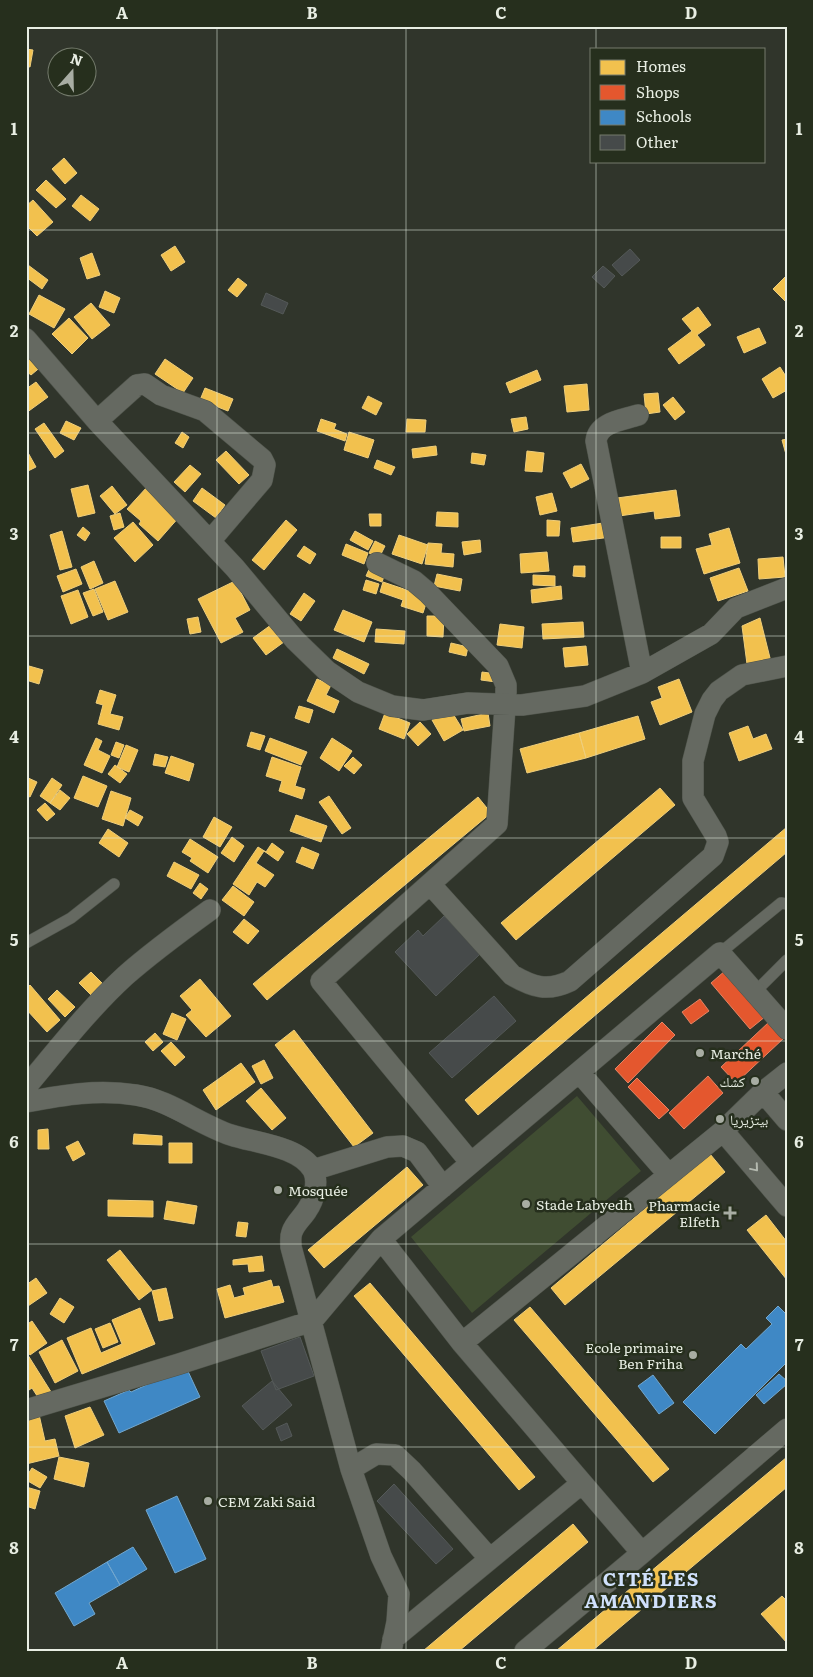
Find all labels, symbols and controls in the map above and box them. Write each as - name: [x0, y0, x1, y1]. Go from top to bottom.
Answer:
- text: A: [116, 0, 128, 24]
- text: B: [306, 0, 318, 24]
- text: C: [495, 0, 507, 24]
- text: D: [685, 0, 697, 24]
- text: N: [68, 47, 86, 70]
- north arrow: [48, 48, 98, 98]
- legend: [590, 48, 766, 162]
- text: Homes: [636, 54, 686, 77]
- text: Shops: [636, 80, 679, 103]
- text: Schools: [636, 104, 692, 127]
- text: 1: [11, 116, 18, 140]
- text: 1: [796, 116, 803, 140]
- text: Other: [636, 130, 678, 153]
- text: 2: [10, 318, 19, 342]
- text: 2: [795, 318, 804, 342]
- text: 3: [10, 521, 19, 545]
- text: 3: [795, 521, 804, 545]
- text: 4: [9, 724, 19, 748]
- text: 4: [794, 724, 804, 748]
- text: 5: [10, 927, 19, 951]
- text: 5: [795, 927, 804, 951]
- place label: Marché: [710, 1043, 761, 1063]
- marker: Marché: [694, 1047, 706, 1059]
- place label: كشك: [720, 1071, 745, 1091]
- marker: كشك: [749, 1075, 761, 1087]
- place label: بيتزيريا: [730, 1109, 769, 1129]
- marker: بيتزيريا: [714, 1113, 726, 1125]
- text: 6: [9, 1129, 19, 1153]
- text: 6: [794, 1129, 804, 1153]
- one-way arrow: [749, 1162, 757, 1171]
- place label: Mosquée: [288, 1180, 348, 1200]
- marker: Mosquée: [272, 1184, 284, 1196]
- place label: Stade Labyedh: [536, 1194, 633, 1214]
- place label: Pharmacie Elfeth: [648, 1195, 720, 1231]
- marker: Stade Labyedh: [520, 1198, 532, 1210]
- marker: Pharmacie Elfeth: [724, 1207, 736, 1219]
- text: 7: [10, 1332, 19, 1356]
- text: 7: [795, 1332, 804, 1356]
- place label: Ecole primaire Ben Friha: [585, 1337, 683, 1373]
- marker: Ecole primaire Ben Friha: [687, 1349, 699, 1361]
- place label: CEM Zaki Said: [218, 1491, 316, 1511]
- marker: CEM Zaki Said: [202, 1495, 214, 1507]
- text: 8: [9, 1535, 19, 1559]
- text: 8: [794, 1535, 804, 1559]
- district label: CITÉ LES AMANDIERS: [584, 1564, 718, 1614]
- text: A: [116, 1650, 128, 1674]
- text: B: [306, 1650, 318, 1674]
- text: C: [495, 1650, 507, 1674]
- text: D: [685, 1650, 697, 1674]

